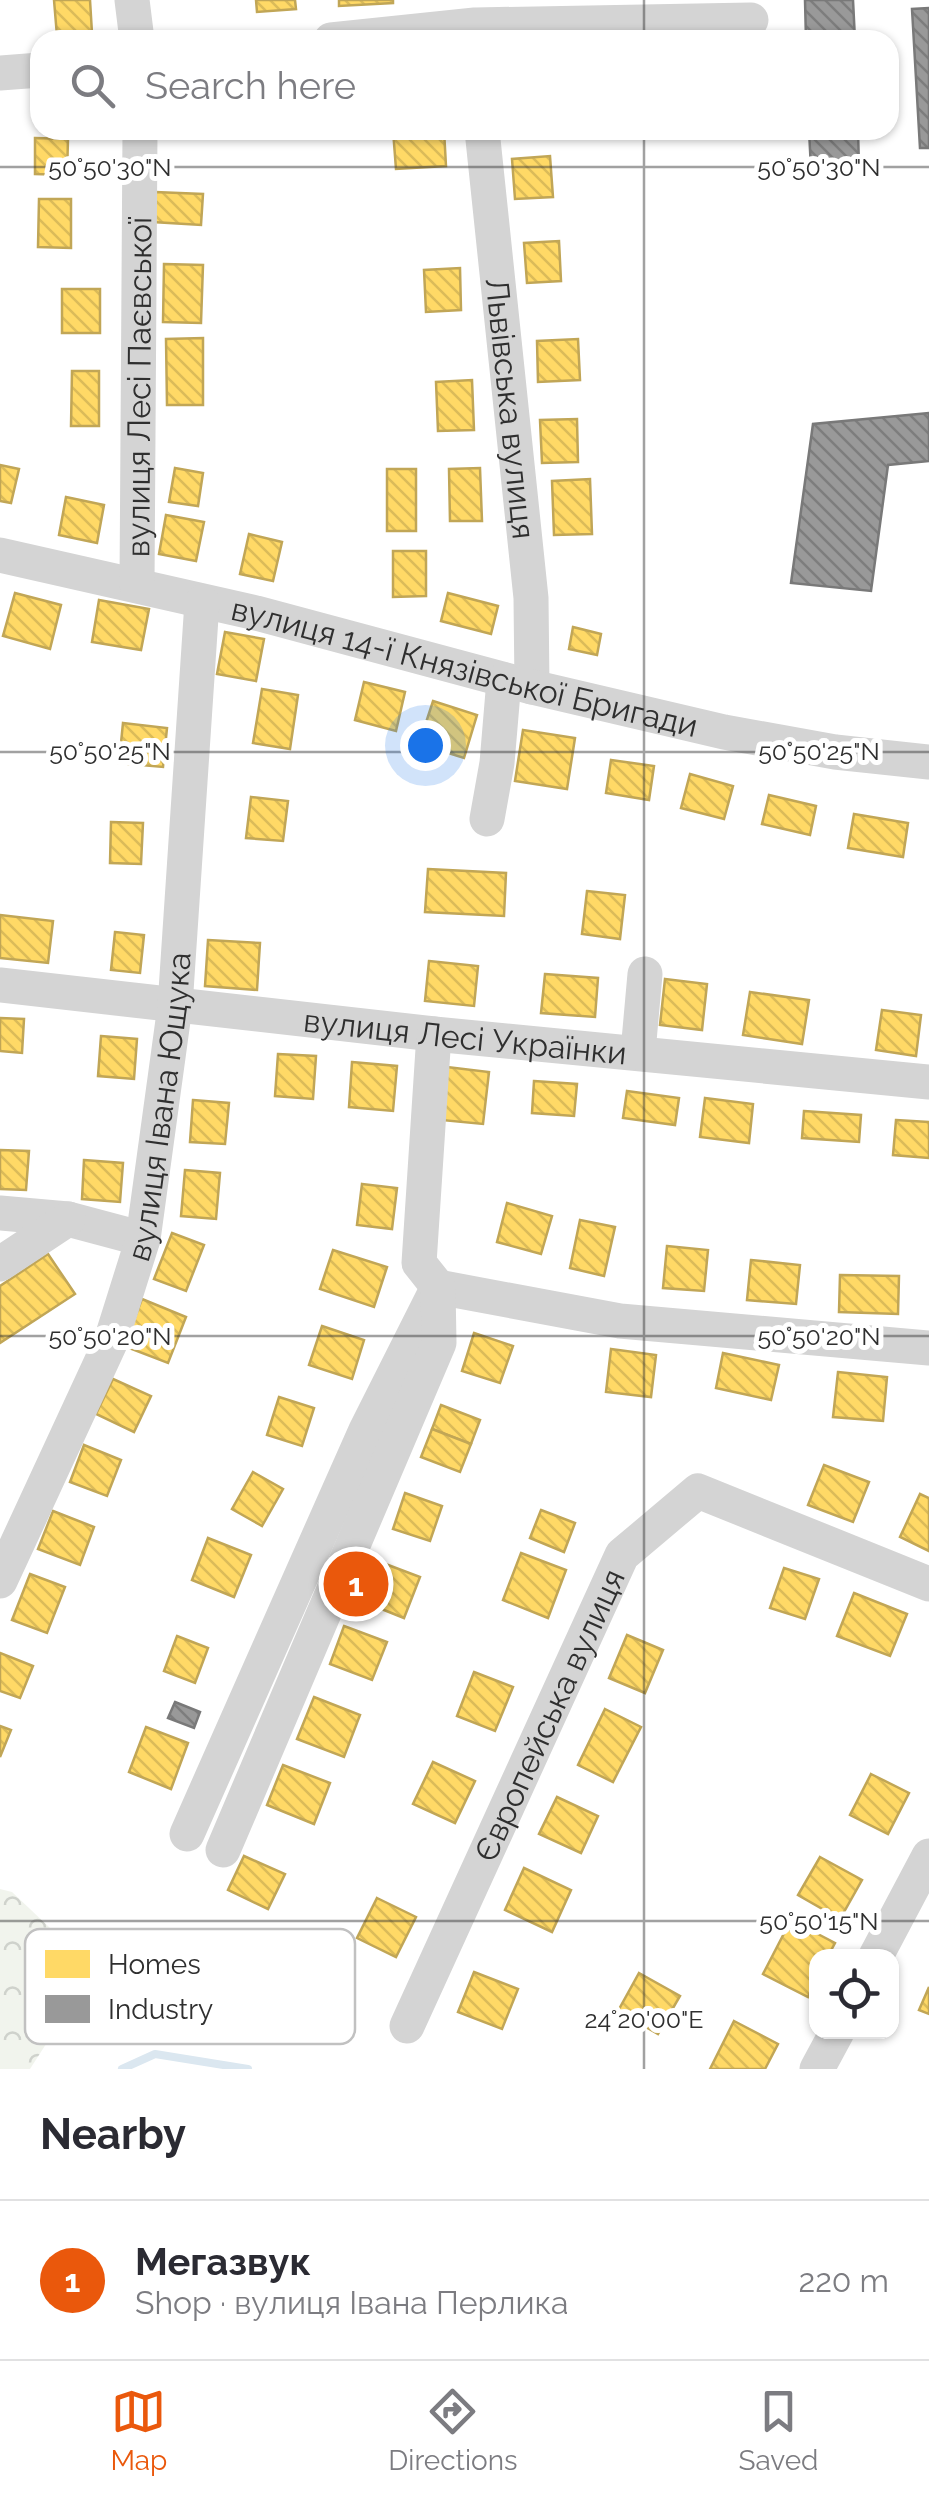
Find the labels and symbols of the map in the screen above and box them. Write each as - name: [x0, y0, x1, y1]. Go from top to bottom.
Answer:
- text: 50°50'30"N: [48, 152, 172, 182]
- text: 50°50'30"N: [757, 152, 881, 182]
- street label: вулиця Лесі Паєвської: [119, 217, 158, 557]
- street label: Львівська вулиця: [479, 276, 543, 541]
- street label: вулиця 14-ї Князівської Бригади: [228, 590, 701, 744]
- your location: [400, 720, 451, 771]
- text: 50°50'25"N: [49, 736, 171, 766]
- text: 50°50'25"N: [758, 736, 880, 766]
- street label: вулиця Івана Ющука: [119, 951, 197, 1265]
- street label: вулиця Лесі Українки: [302, 1001, 628, 1071]
- text: 50°50'20"N: [48, 1321, 172, 1351]
- text: 50°50'20"N: [757, 1321, 881, 1351]
- pin: 1: [324, 1546, 388, 1622]
- street label: Європейська вулиця: [466, 1563, 632, 1867]
- text: 50°50'15"N: [759, 1906, 879, 1936]
- legend: [25, 1929, 355, 2044]
- text: Homes: [108, 1948, 201, 1981]
- text: Industry: [108, 1993, 213, 2026]
- text: 24°20'00"E: [584, 2004, 704, 2034]

